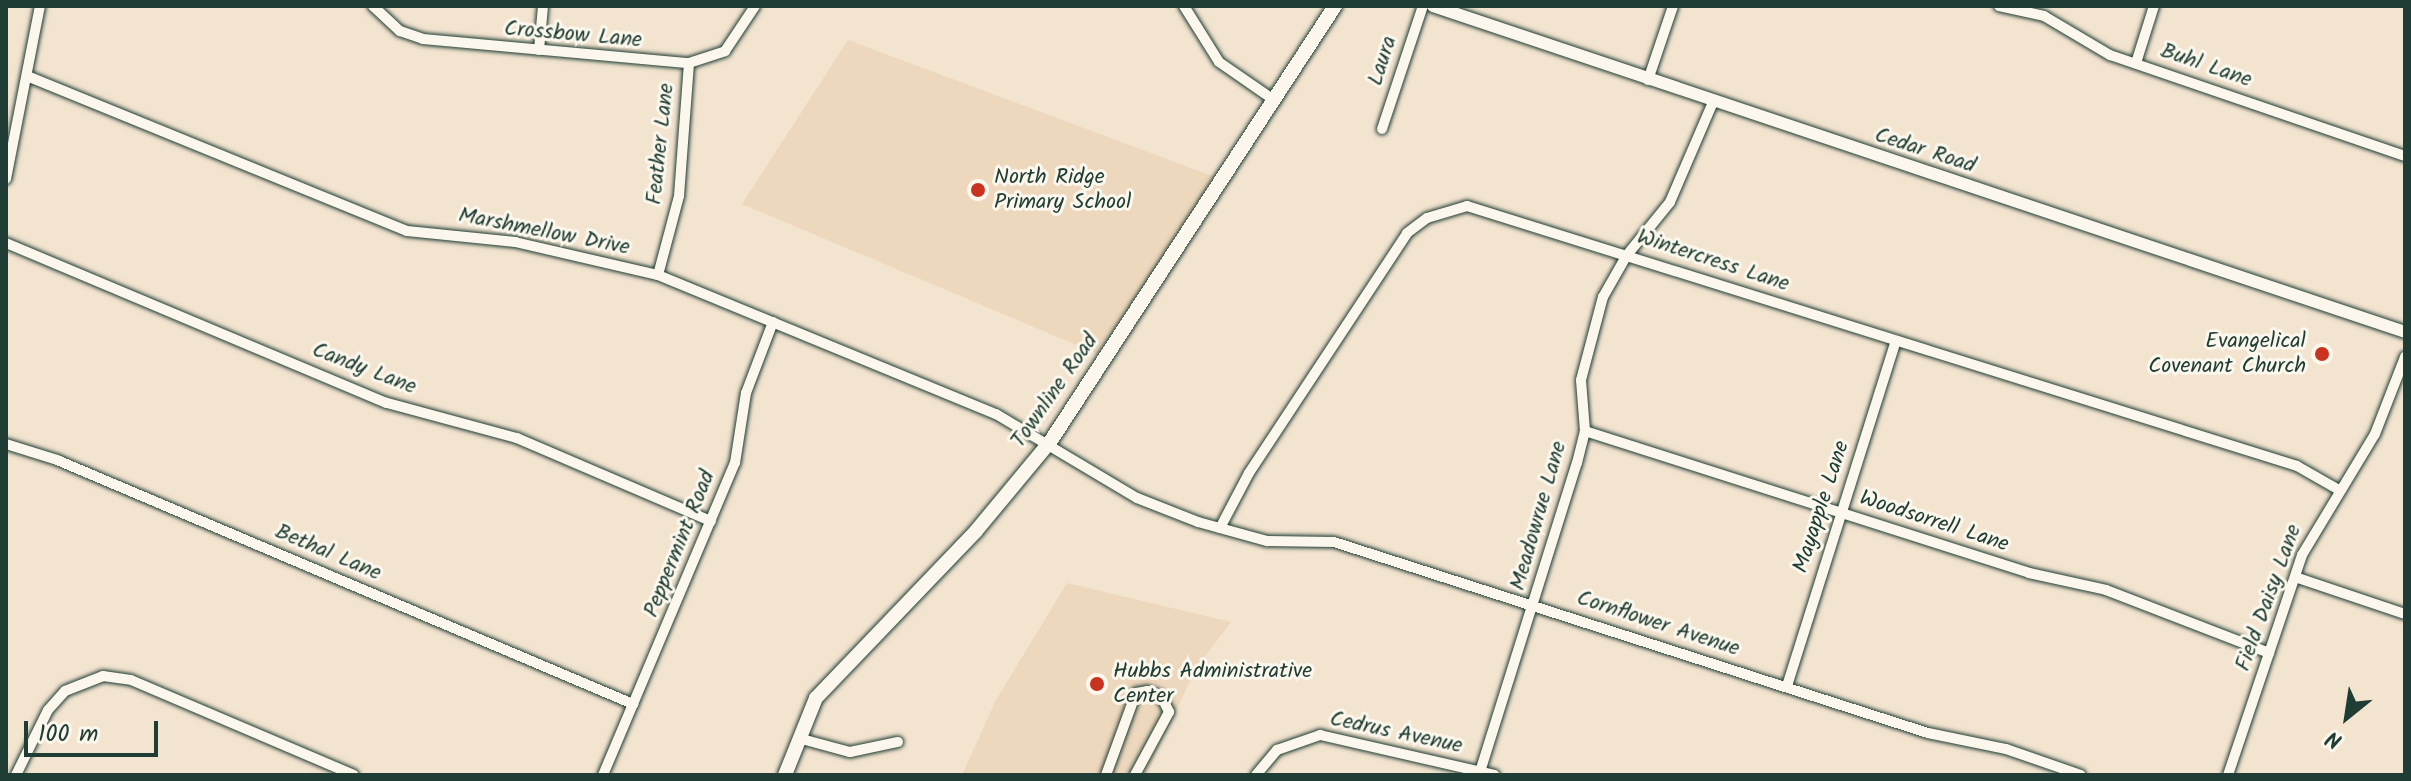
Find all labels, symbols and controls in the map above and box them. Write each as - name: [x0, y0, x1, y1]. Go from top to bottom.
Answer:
- street label: Crossbow Lane: [503, 16, 643, 54]
- street label: Laura: [1363, 33, 1403, 89]
- street label: Buhl Lane: [2157, 38, 2255, 94]
- street label: Feather Lane: [641, 82, 681, 206]
- street label: Cedar Road: [1871, 122, 1979, 180]
- place label: North Ridge Primary School: [994, 164, 1131, 216]
- marker: North Ridge Primary School: [969, 181, 987, 199]
- street label: Marshmellow Drive: [456, 202, 632, 262]
- street label: Wintercress Lane: [1634, 224, 1792, 298]
- place label: Evangelical Covenant Church: [2148, 328, 2306, 380]
- street label: Townline Road: [1006, 329, 1104, 453]
- street label: Candy Lane: [308, 337, 420, 401]
- marker: Evangelical Covenant Church: [2313, 345, 2331, 363]
- street label: Meadowrue Lane: [1505, 438, 1573, 594]
- street label: Mayapple Lane: [1788, 438, 1856, 576]
- street label: Peppermint Road: [639, 467, 721, 621]
- street label: Woodsorrell Lane: [1856, 485, 2012, 559]
- street label: Bethal Lane: [271, 519, 385, 587]
- street label: Field Daisy Lane: [2230, 521, 2308, 675]
- street label: Cornflower Avenue: [1573, 585, 1743, 663]
- place label: Hubbs Administrative Center: [1113, 658, 1312, 710]
- marker: Hubbs Administrative Center: [1088, 675, 1106, 693]
- north arrow: [2307, 677, 2387, 757]
- scale bar: [28, 705, 162, 755]
- street label: Cedrus Avenue: [1327, 706, 1465, 760]
- text: 100 m: [38, 715, 98, 754]
- text: N: [2320, 720, 2350, 757]

